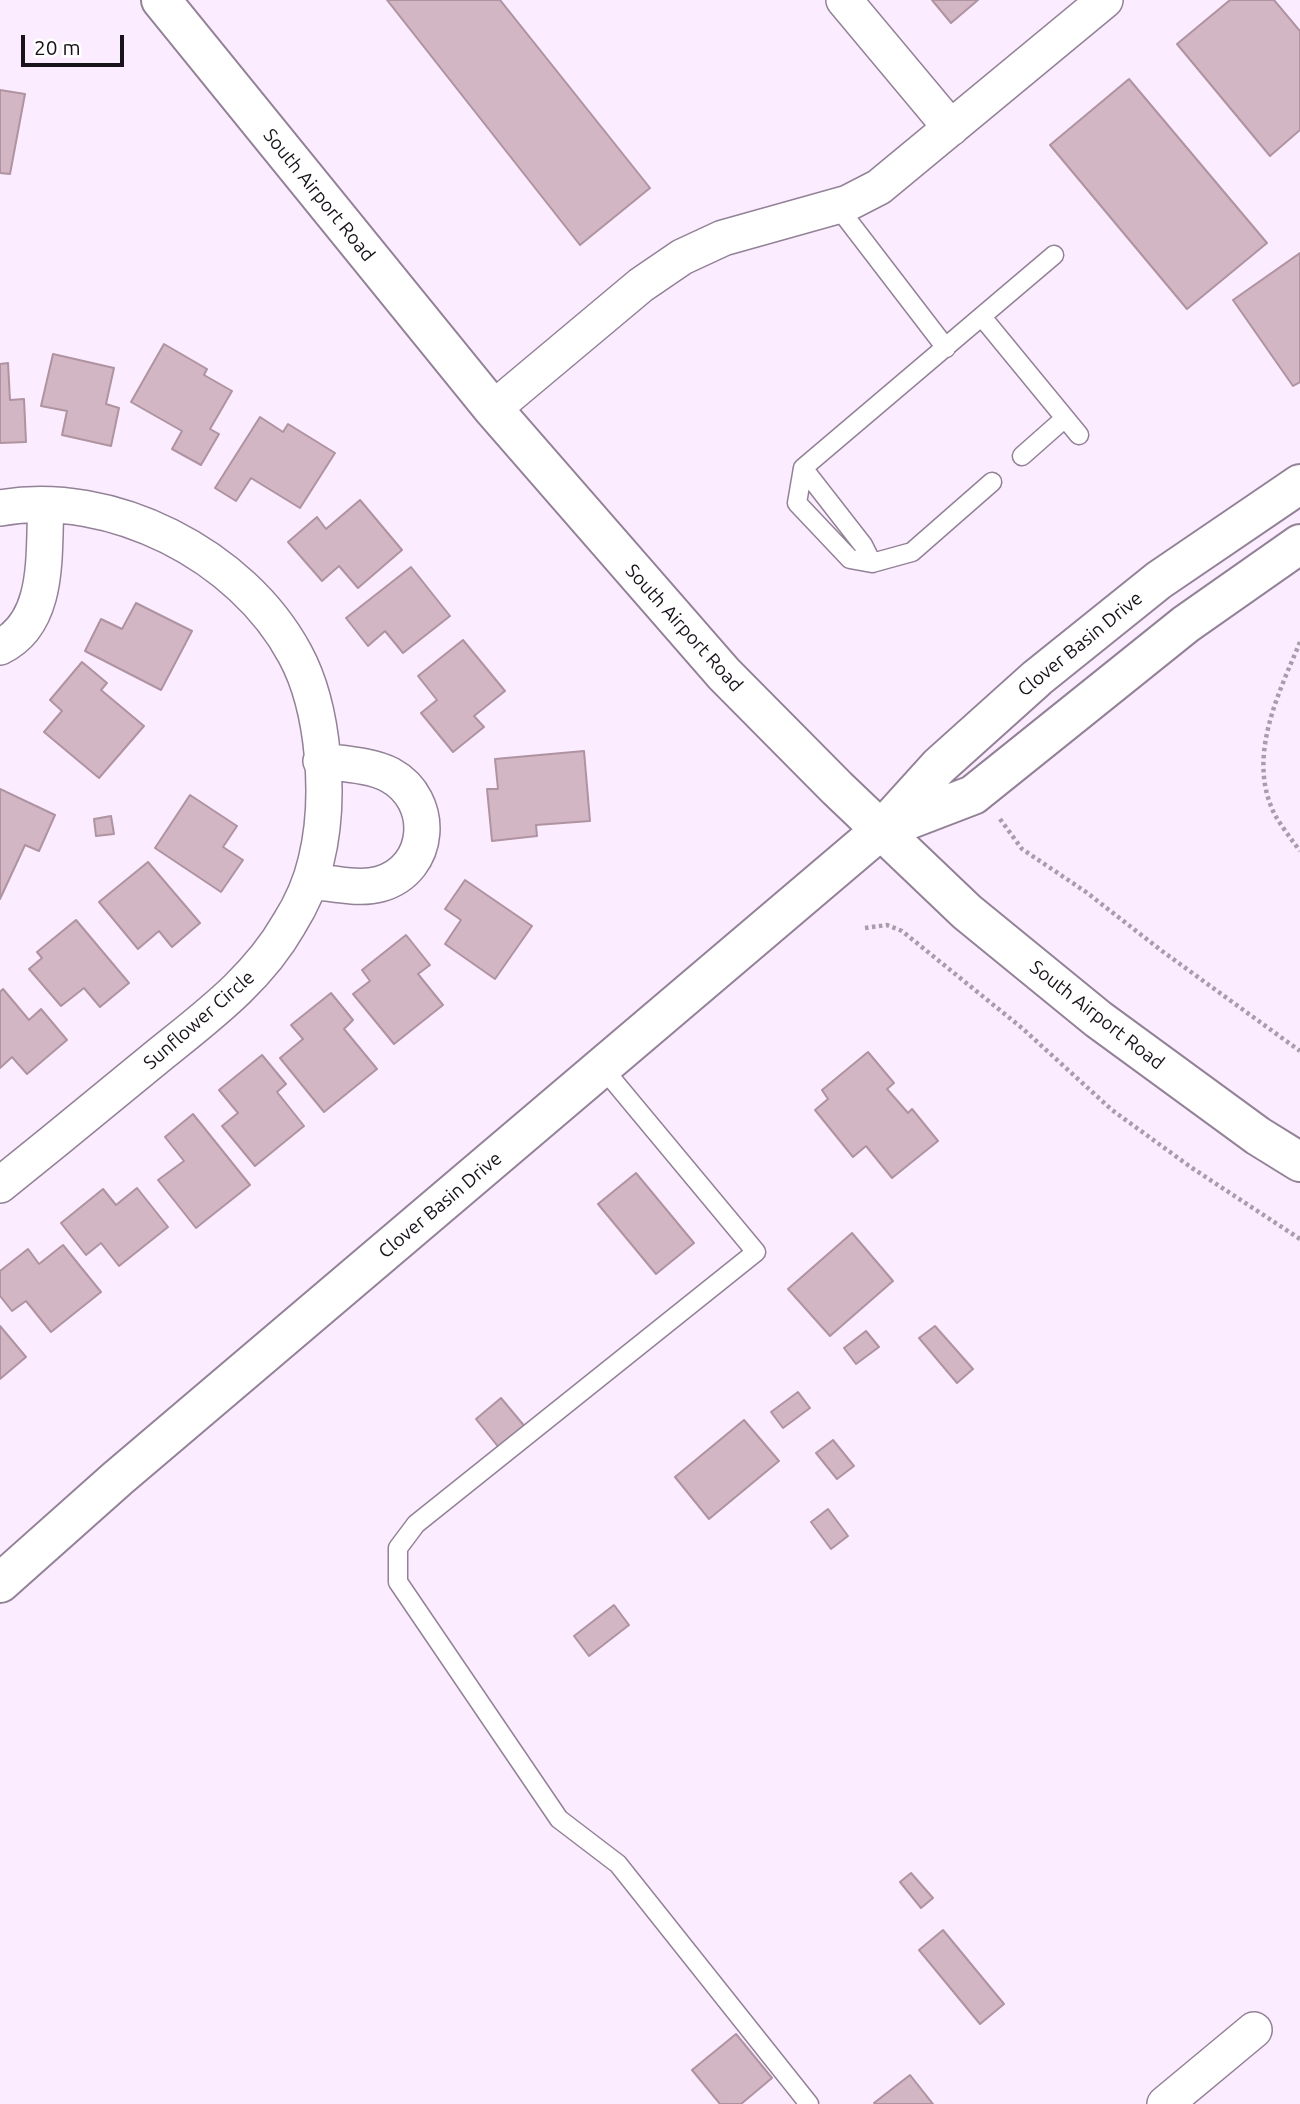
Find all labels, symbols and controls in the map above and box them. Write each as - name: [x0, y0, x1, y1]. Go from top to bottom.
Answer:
- scale bar: [24, 21, 128, 65]
- text: 20 m: [34, 35, 81, 59]
- street label: South Airport Road: [259, 124, 379, 266]
- street label: South Airport Road: [621, 560, 747, 696]
- street label: Clover Basin Drive: [1013, 587, 1147, 701]
- street label: South Airport Road: [1025, 956, 1169, 1074]
- street label: Sunflower Circle: [139, 966, 259, 1074]
- street label: Clover Basin Drive: [374, 1147, 506, 1263]

